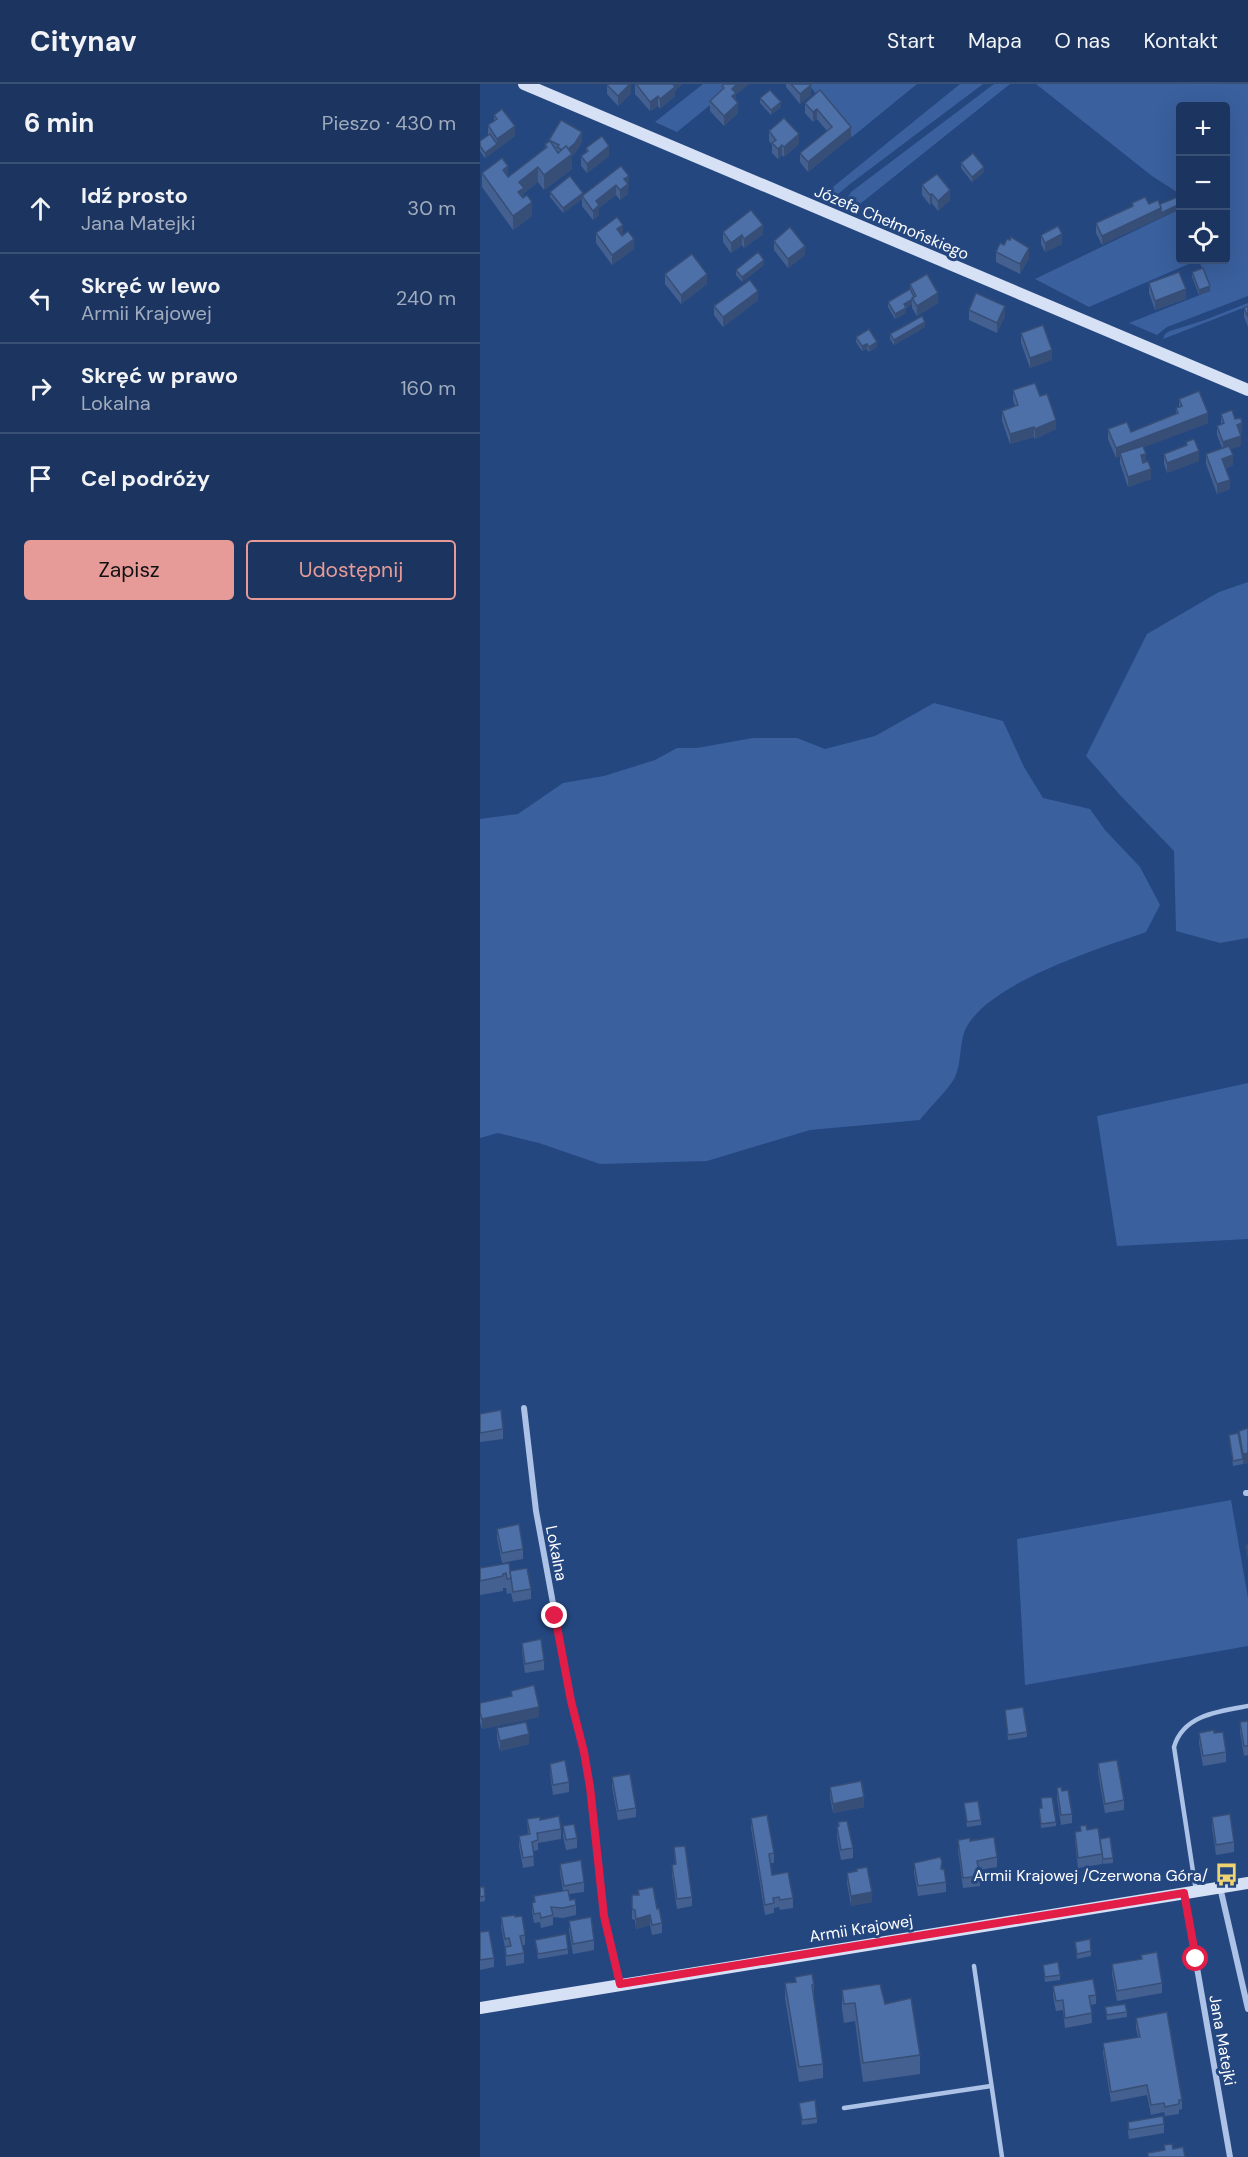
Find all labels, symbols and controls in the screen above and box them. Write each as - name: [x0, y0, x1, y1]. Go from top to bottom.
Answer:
- text: Citynav: [30, 23, 136, 60]
- text: Start: [887, 27, 935, 55]
- text: Mapa: [968, 27, 1022, 55]
- text: O nas: [1055, 27, 1110, 55]
- text: Kontakt: [1143, 27, 1218, 55]
- map controls: [1176, 102, 1230, 264]
- button: +: [1176, 102, 1230, 156]
- text: 6 min: [24, 106, 94, 140]
- text: Pieszo · 430 m: [322, 110, 456, 136]
- button: −: [1176, 156, 1230, 210]
- street label: Józefa Chełmońskiego: [811, 180, 972, 265]
- text: Idź prosto: [81, 181, 188, 210]
- icon: ahead: [24, 192, 57, 225]
- text: 30 m: [407, 195, 456, 221]
- text: Jana Matejki: [81, 210, 196, 236]
- button: locate: [1176, 210, 1230, 264]
- text: Skręć w lewo: [81, 271, 221, 300]
- icon: left: [24, 282, 57, 315]
- text: 240 m: [396, 285, 456, 311]
- text: Armii Krajowej: [81, 300, 212, 326]
- text: Skręć w prawo: [81, 361, 238, 390]
- icon: right: [24, 372, 57, 405]
- text: 160 m: [400, 375, 456, 401]
- text: Lokalna: [81, 390, 151, 416]
- icon: arrive: [24, 462, 57, 495]
- text: Cel podróży: [81, 464, 210, 493]
- button: Zapisz: [24, 540, 234, 600]
- button: Udostępnij: [246, 540, 456, 600]
- street label: Lokalna: [541, 1524, 572, 1582]
- route end: [541, 1602, 567, 1628]
- bus stop icon: Armii Krajowej /Czerwona Góra/: [1213, 1862, 1239, 1888]
- place label: Armii Krajowej /Czerwona Góra/: [973, 1865, 1208, 1886]
- street label: Armii Krajowej: [808, 1910, 914, 1947]
- route start: [1182, 1945, 1208, 1971]
- street label: Jana Matejki: [1204, 1993, 1241, 2087]

